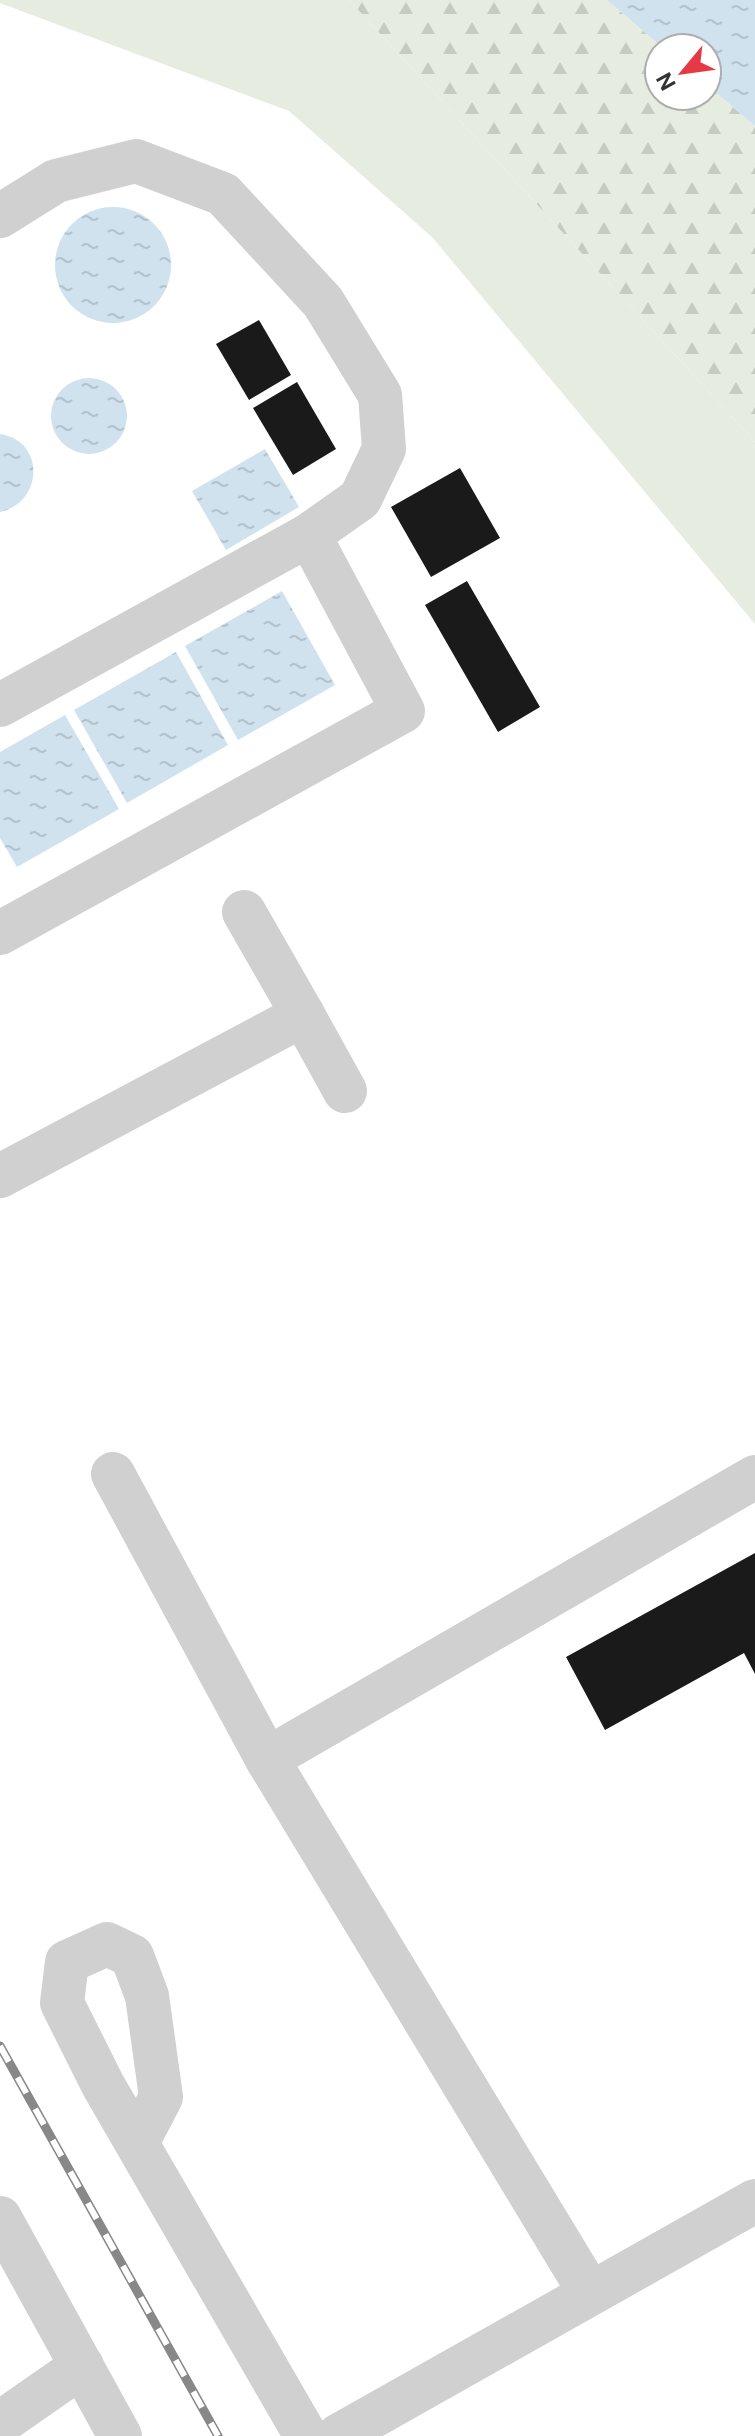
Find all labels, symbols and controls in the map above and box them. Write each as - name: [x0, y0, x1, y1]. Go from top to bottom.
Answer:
- north arrow: [643, 32, 723, 112]
- text: N: [649, 67, 683, 96]

